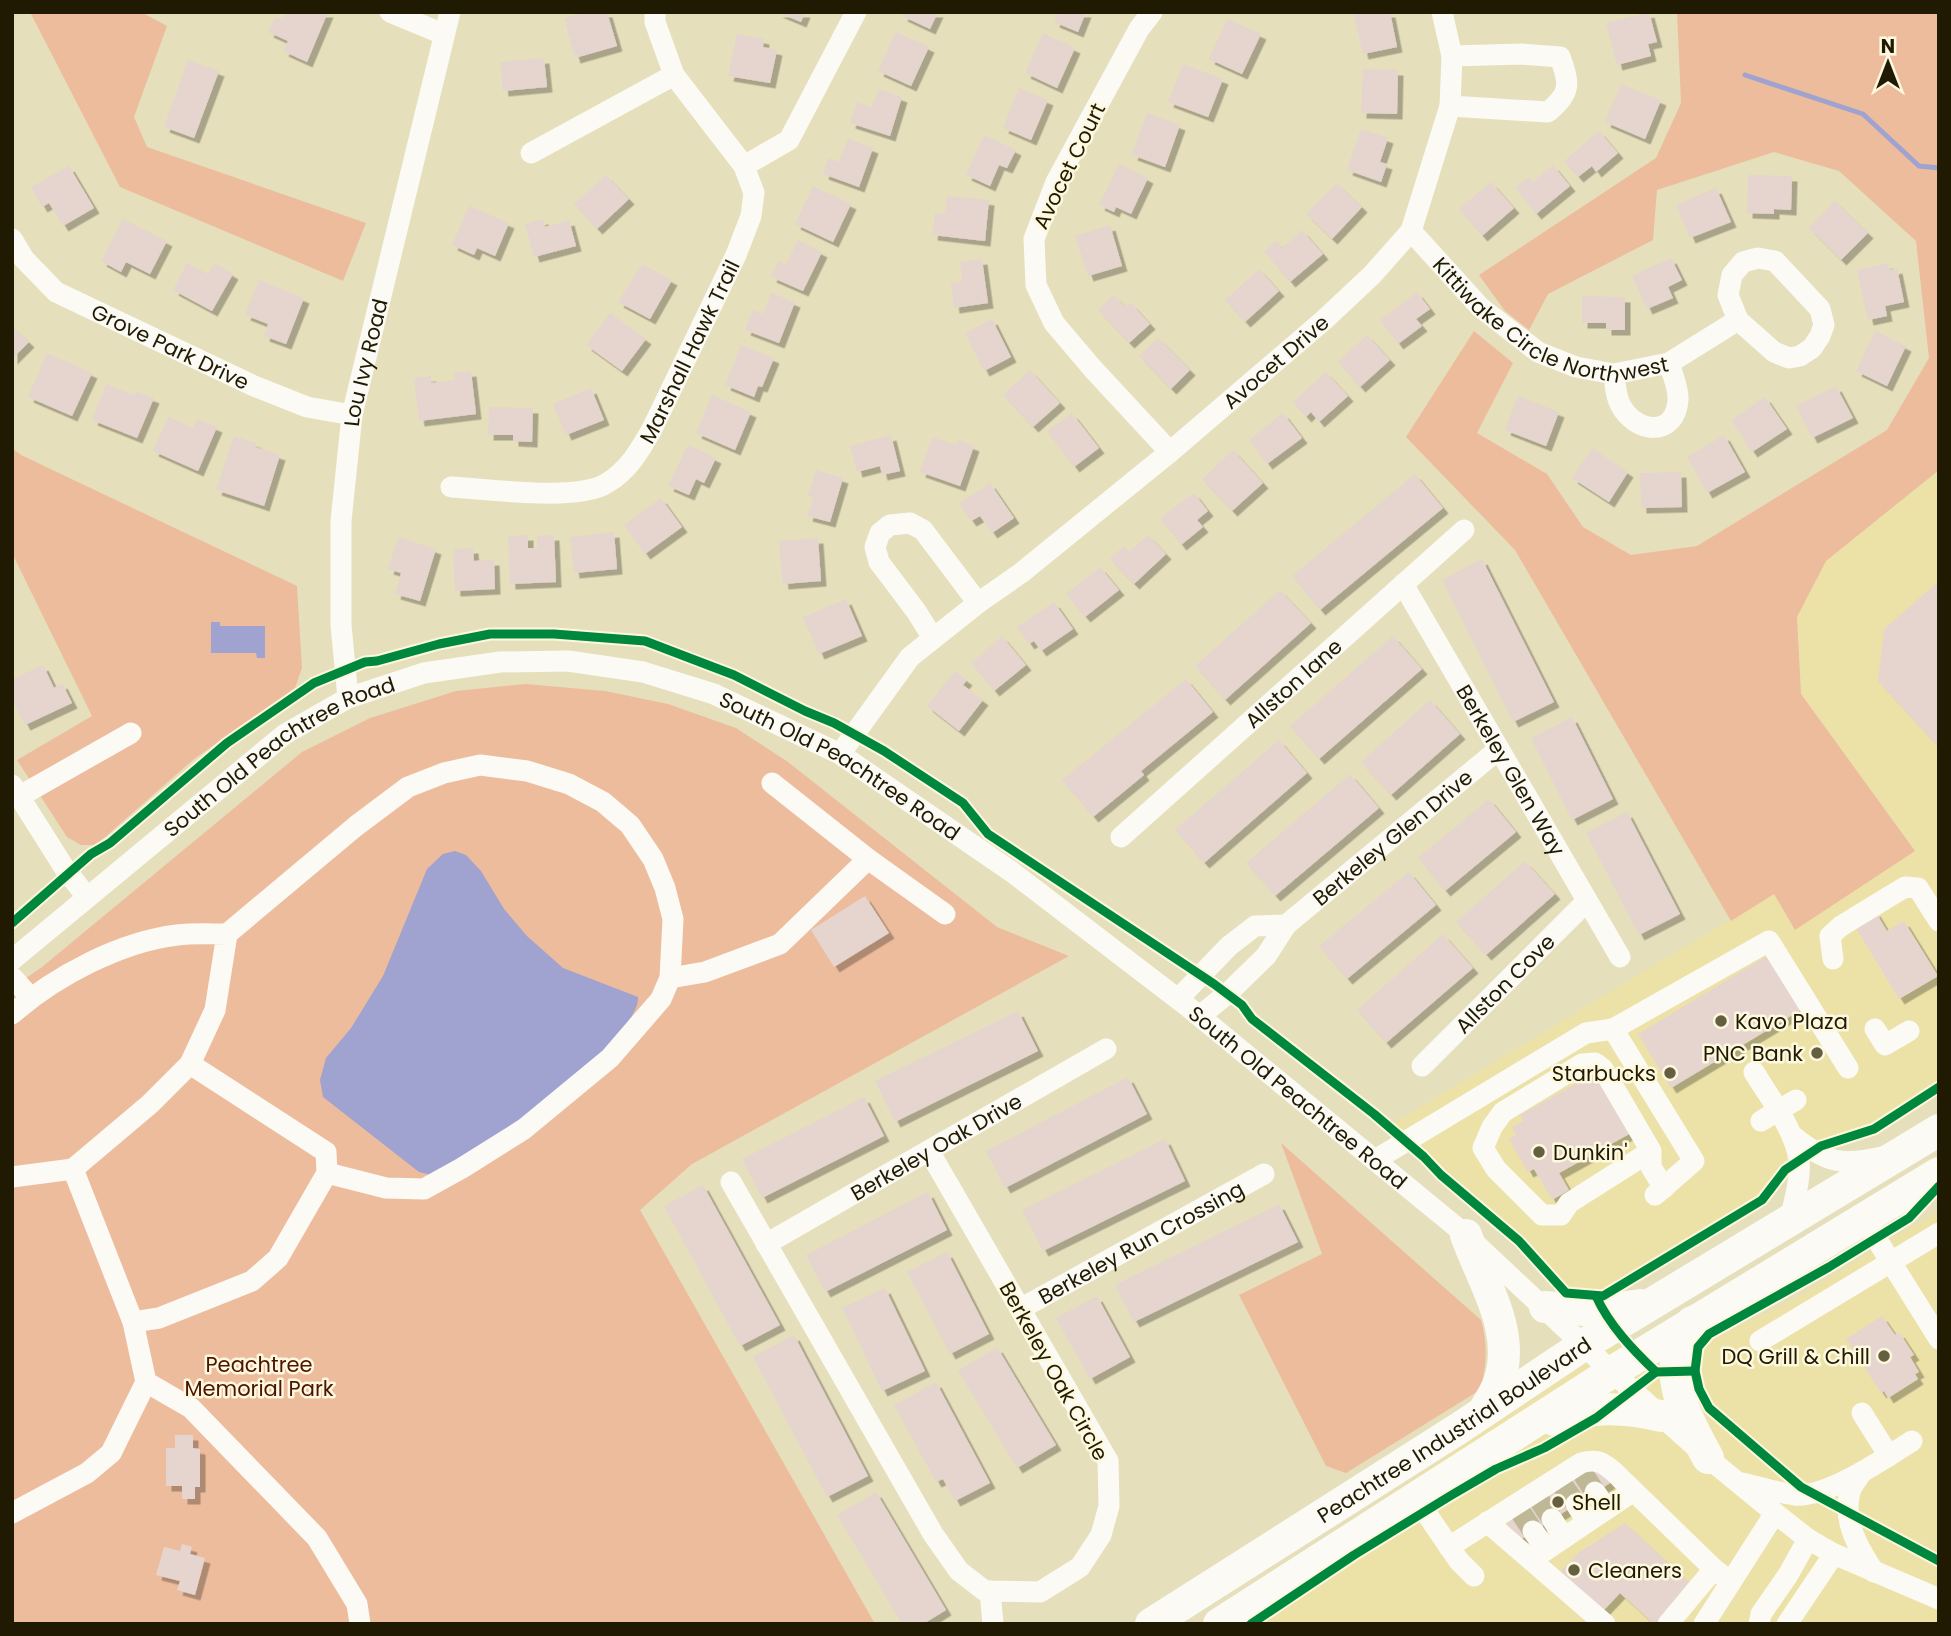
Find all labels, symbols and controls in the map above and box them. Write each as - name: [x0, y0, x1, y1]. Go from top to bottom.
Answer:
- north arrow: [1853, 28, 1923, 98]
- text: N: [1881, 33, 1895, 60]
- street label: Avocet Court: [1026, 98, 1112, 234]
- street label: Kittiwake Circle Northwest: [1427, 250, 1671, 389]
- street label: Marshall Hawk Trail: [632, 255, 746, 449]
- street label: Grove Park Drive: [87, 296, 254, 396]
- street label: Lou Ivy Road: [336, 296, 394, 428]
- street label: Avocet Drive: [1216, 308, 1335, 415]
- street label: Allston lane: [1238, 632, 1348, 734]
- street label: South Old Peachtree Road: [157, 669, 399, 843]
- street label: Berkeley Glen Way: [1450, 679, 1572, 861]
- street label: South Old Peachtree Road: [715, 684, 966, 847]
- street label: Berkeley Glen Drive: [1306, 762, 1478, 912]
- street label: Allston Cove: [1448, 927, 1561, 1040]
- street label: South Old Peachtree Road: [1183, 999, 1413, 1195]
- place label: Kavo Plaza: [1735, 1007, 1848, 1036]
- marker: Kavo Plaza: [1713, 1013, 1729, 1029]
- place label: PNC Bank: [1703, 1039, 1803, 1068]
- marker: PNC Bank: [1809, 1045, 1825, 1061]
- place label: Starbucks: [1552, 1059, 1656, 1088]
- marker: Starbucks: [1662, 1065, 1678, 1081]
- street label: Berkeley Oak Drive: [845, 1086, 1027, 1207]
- place label: Dunkin': [1553, 1138, 1628, 1167]
- marker: Dunkin': [1531, 1144, 1547, 1160]
- street label: Berkeley Run Crossing: [1033, 1174, 1249, 1311]
- street label: Berkeley Oak Circle: [993, 1276, 1115, 1466]
- street label: Peachtree Industrial Boulevard: [1311, 1330, 1597, 1529]
- place label: DQ Grill & Chill: [1721, 1342, 1870, 1371]
- marker: DQ Grill & Chill: [1876, 1348, 1892, 1364]
- park label: Peachtree Memorial Park: [184, 1350, 334, 1403]
- place label: Shell: [1572, 1488, 1621, 1517]
- marker: Shell: [1550, 1494, 1566, 1510]
- place label: Cleaners: [1588, 1556, 1682, 1585]
- marker: Cleaners: [1566, 1562, 1582, 1578]

